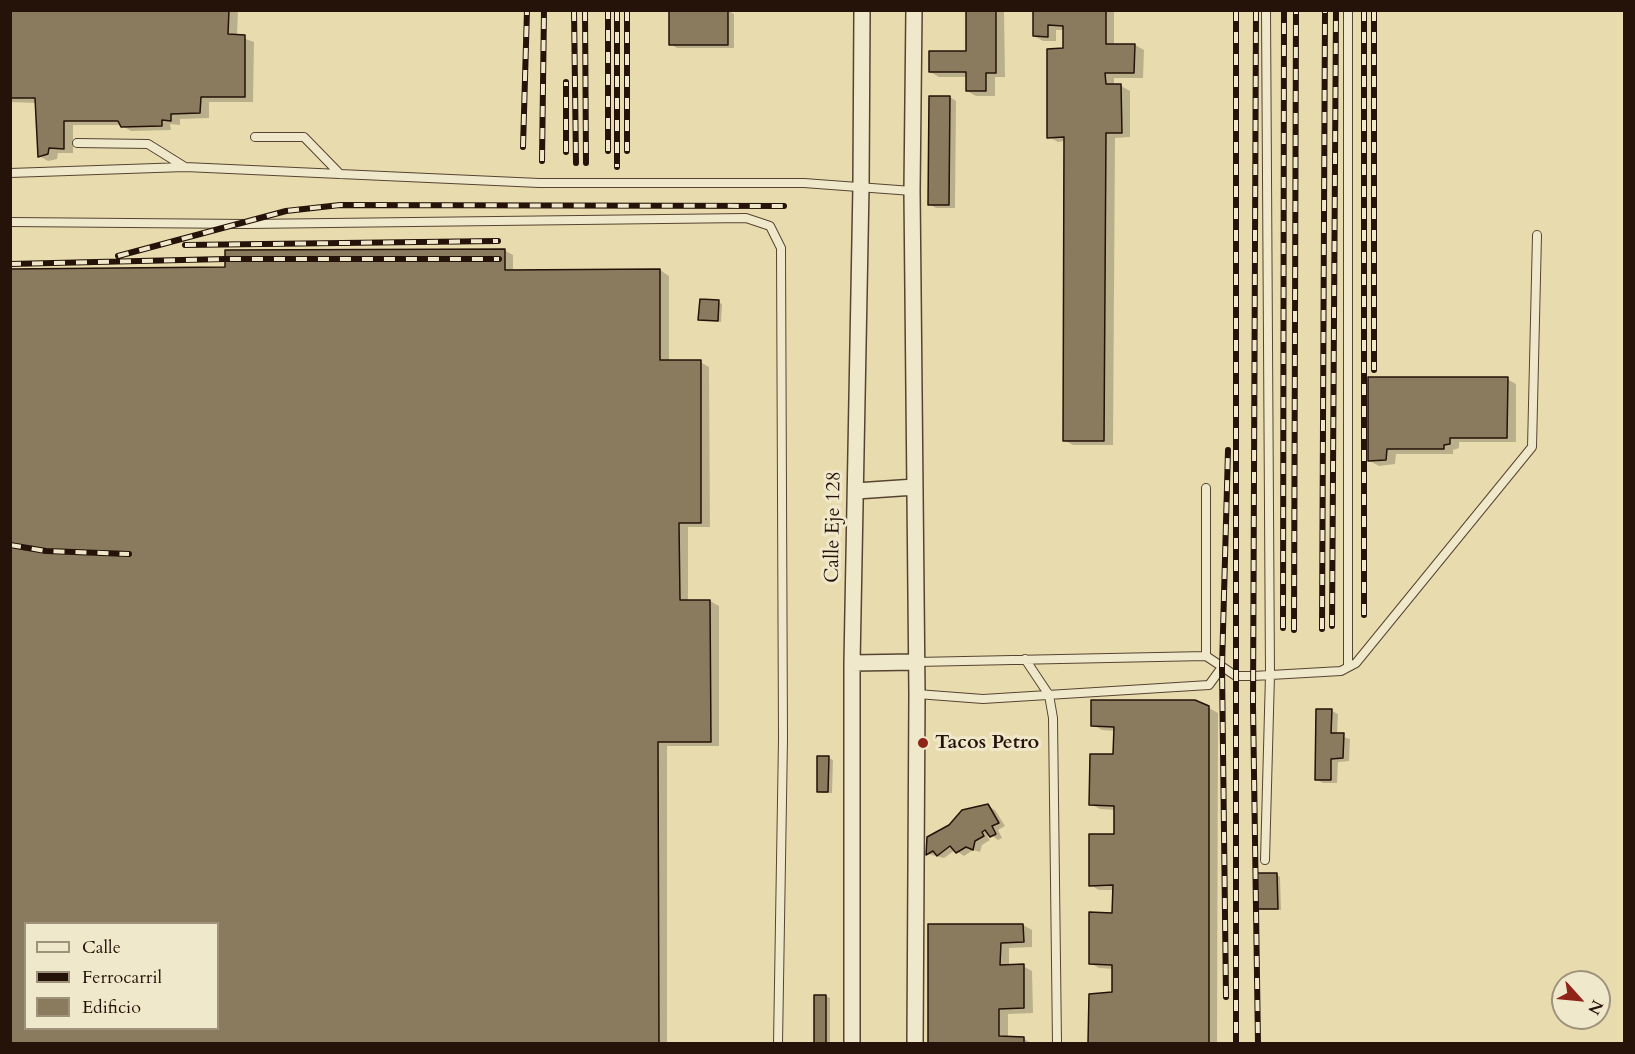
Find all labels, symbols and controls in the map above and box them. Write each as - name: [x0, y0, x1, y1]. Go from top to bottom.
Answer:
- street label: Calle Eje 128: [821, 471, 847, 583]
- place label: Tacos Petro: [935, 731, 1039, 755]
- marker: Tacos Petro: [916, 736, 930, 750]
- legend: [24, 922, 219, 1030]
- text: Calle: [82, 935, 121, 960]
- text: Ferrocarril: [82, 965, 162, 990]
- north arrow: [1551, 970, 1611, 1030]
- text: Edificio: [82, 995, 141, 1020]
- text: N: [1582, 996, 1608, 1018]

